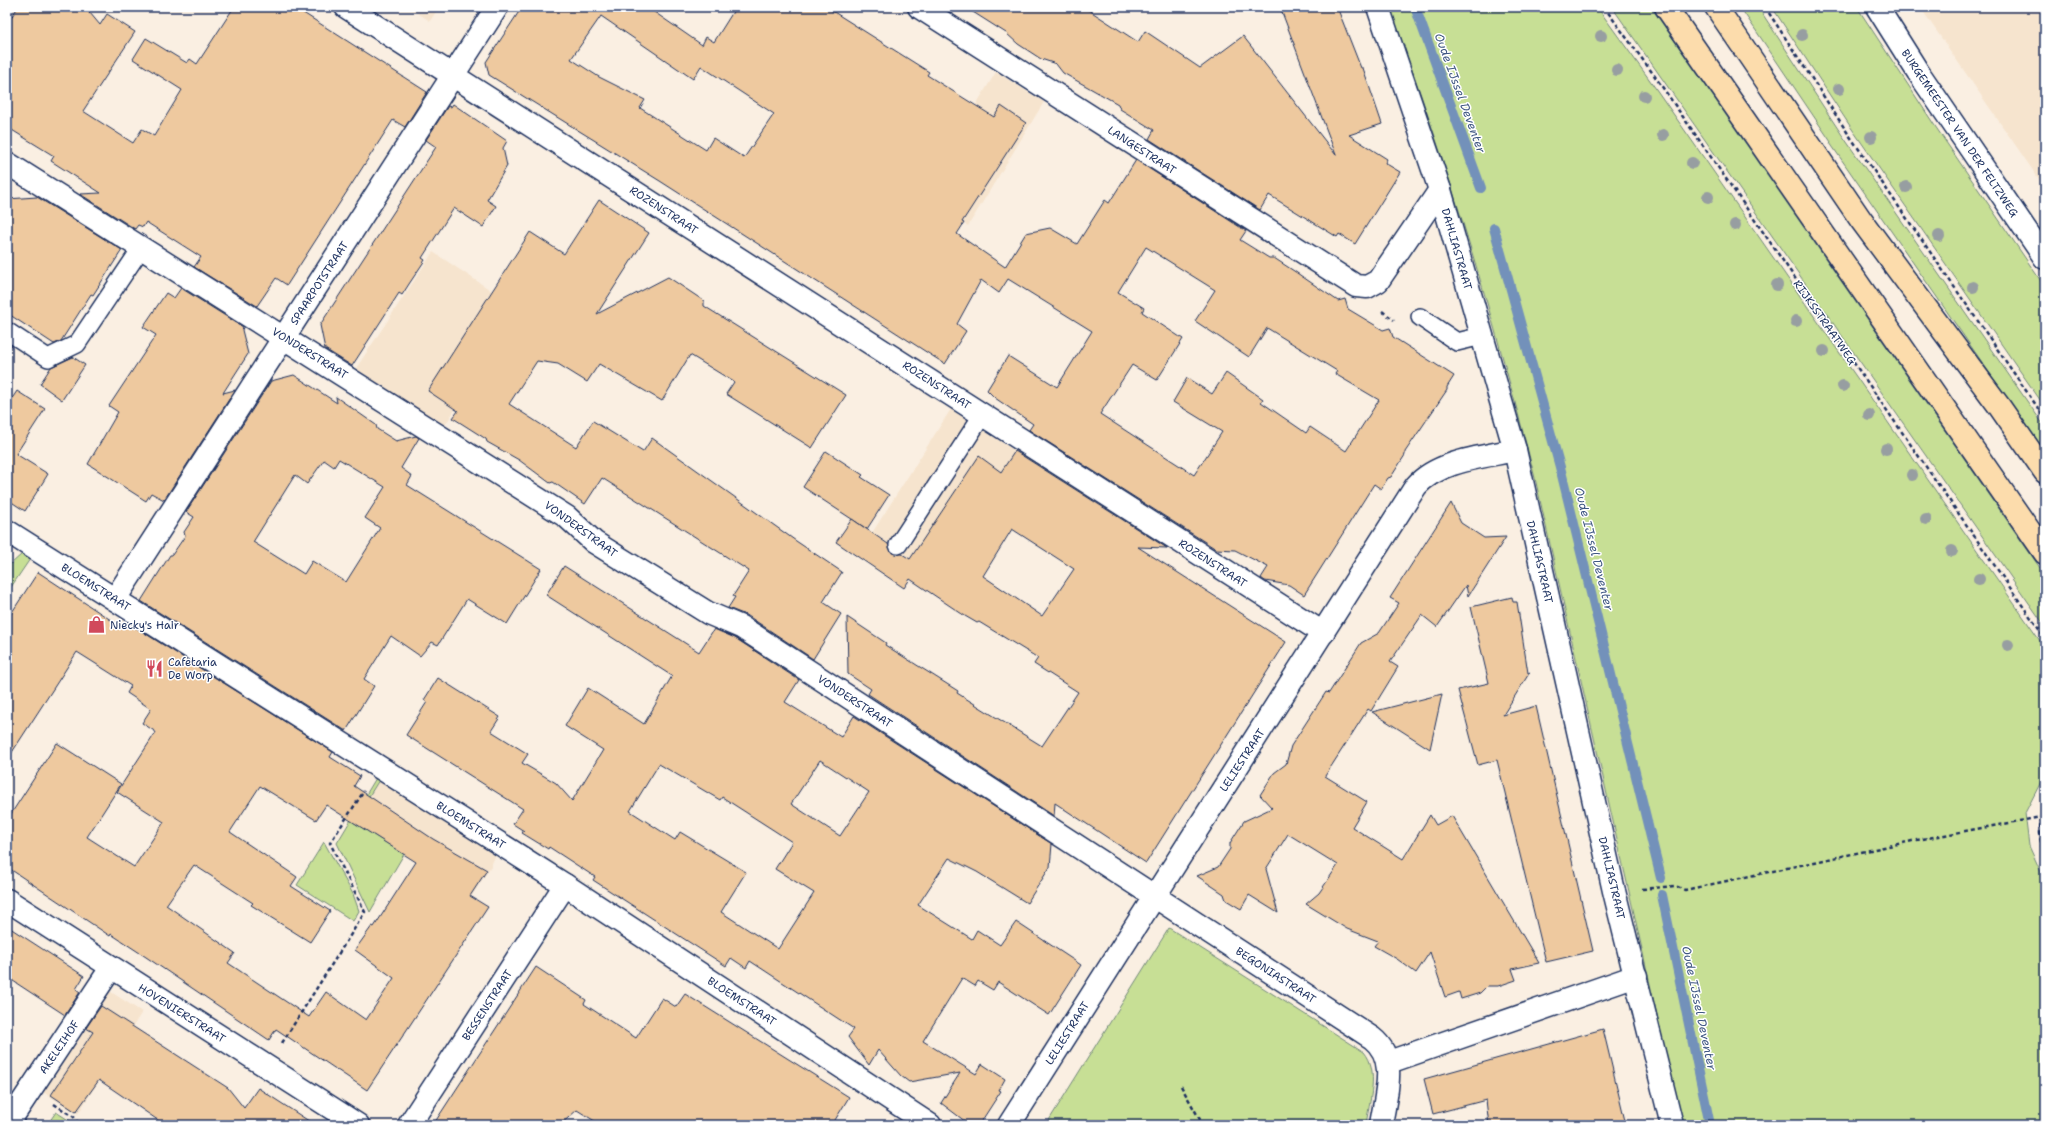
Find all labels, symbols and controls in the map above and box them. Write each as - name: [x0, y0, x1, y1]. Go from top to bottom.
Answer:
- water label: Oude IJssel Deventer: [1431, 31, 1489, 155]
- street label: BURGEMEESTER VAN DER FELTZWEG: [1898, 46, 2022, 221]
- street label: LANGESTRAAT: [1105, 123, 1179, 178]
- street label: ROZENSTRAAT: [627, 183, 701, 238]
- street label: DAHLIASTRAAT: [1438, 207, 1475, 292]
- street label: SPAARPOTSTRAAT: [287, 238, 352, 328]
- street label: RIJKSSTRAATWEG: [1790, 277, 1860, 368]
- street label: VONDERSTRAAT: [269, 324, 351, 383]
- street label: ROZENSTRAAT: [900, 358, 974, 413]
- water label: Oude IJssel Deventer: [1571, 486, 1617, 613]
- street label: VONDERSTRAAT: [541, 498, 620, 561]
- street label: DAHLIASTRAAT: [1523, 519, 1556, 605]
- street label: ROZENSTRAAT: [1176, 536, 1250, 591]
- street label: BLOEMSTRAAT: [58, 560, 133, 615]
- shop icon: Niecky's Hair: [87, 615, 107, 635]
- place label: Niecky's Hair: [110, 618, 179, 633]
- place label: Cafetaria De Worp: [168, 655, 217, 683]
- restaurant icon: Cafetaria De Worp: [145, 658, 165, 678]
- street label: VONDERSTRAAT: [814, 671, 895, 731]
- street label: LELIESTRAAT: [1216, 726, 1269, 795]
- street label: BLOEMSTRAAT: [433, 798, 508, 853]
- street label: DAHLIASTRAAT: [1595, 835, 1628, 921]
- street label: BEGONIASTRAAT: [1233, 944, 1319, 1007]
- water label: Oude IJssel Deventer: [1678, 944, 1720, 1072]
- street label: BESSENSTRAAT: [459, 967, 516, 1044]
- street label: BLOEMSTRAAT: [704, 974, 779, 1029]
- street label: HOVENIERSTRAAT: [135, 980, 228, 1046]
- street label: LELIESTRAAT: [1042, 998, 1093, 1068]
- street label: AKELEIHOF: [36, 1017, 83, 1077]

